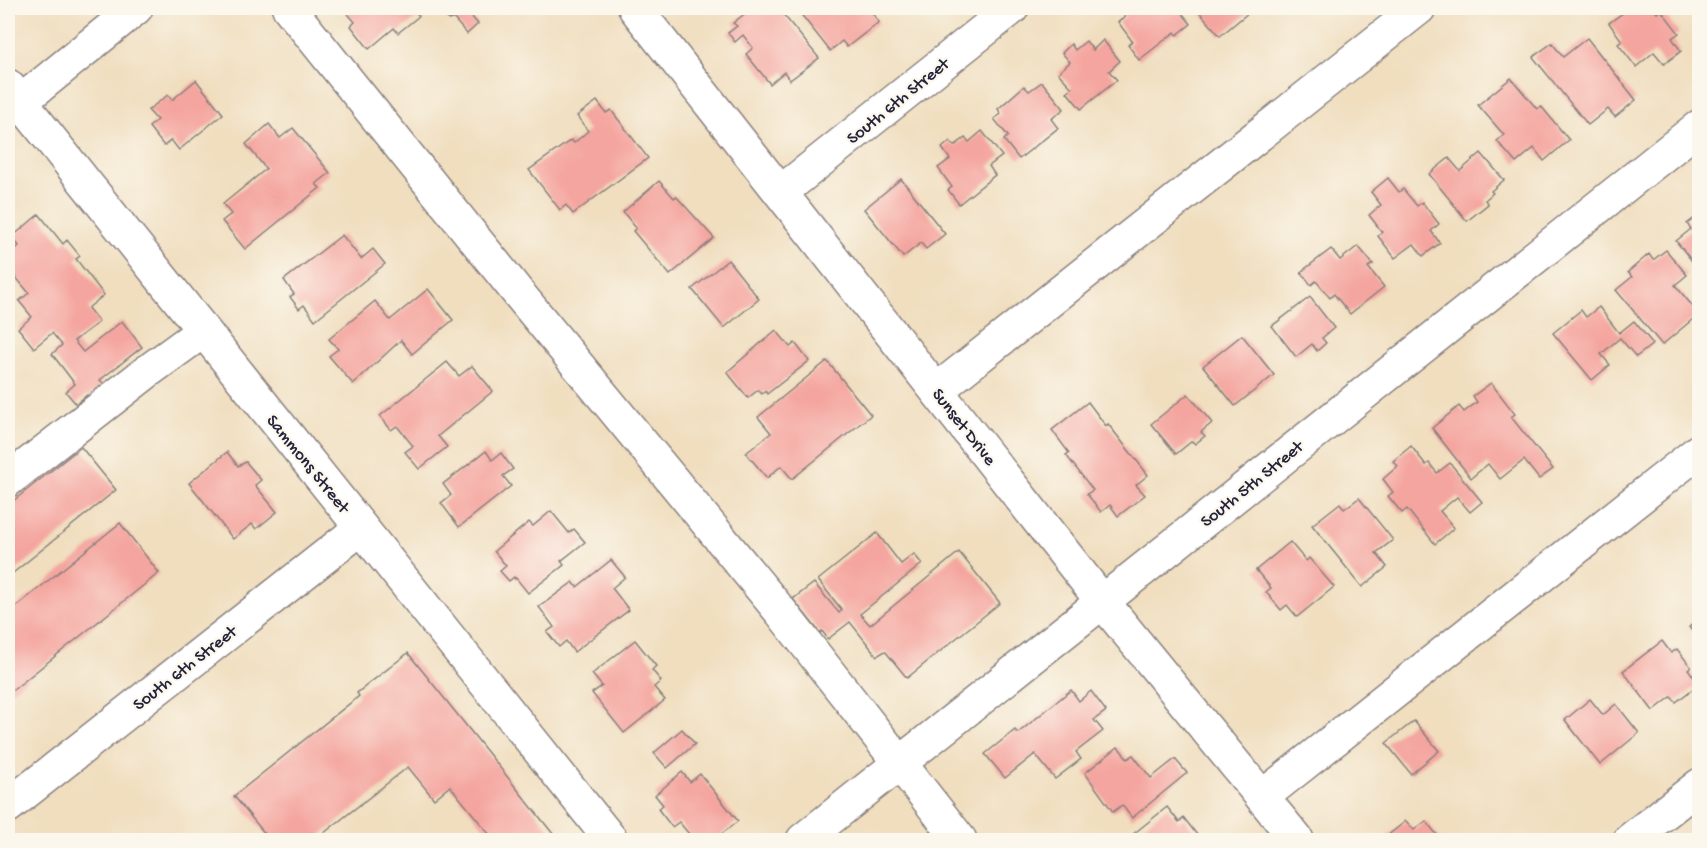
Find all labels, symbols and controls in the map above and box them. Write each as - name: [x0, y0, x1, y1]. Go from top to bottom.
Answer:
- street label: South 6th Street: [843, 53, 955, 150]
- street label: Sunset Drive: [926, 385, 1000, 471]
- street label: Sammons Street: [261, 411, 354, 519]
- street label: South 5th Street: [1197, 436, 1309, 533]
- street label: South 6th Street: [129, 621, 243, 716]

